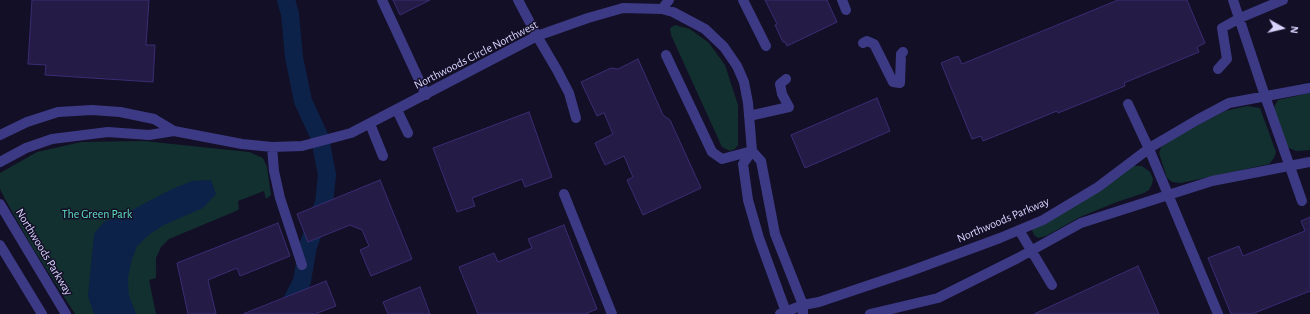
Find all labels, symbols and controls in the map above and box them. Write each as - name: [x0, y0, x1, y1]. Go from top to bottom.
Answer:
- north arrow: [1262, 8, 1302, 48]
- street label: Northwoods Circle Northwest: [412, 17, 540, 93]
- text: N: [1288, 25, 1300, 34]
- street label: Northwoods Parkway: [955, 194, 1051, 246]
- street label: Northwoods Parkway: [12, 206, 76, 298]
- park label: The Green Park: [62, 207, 132, 221]

